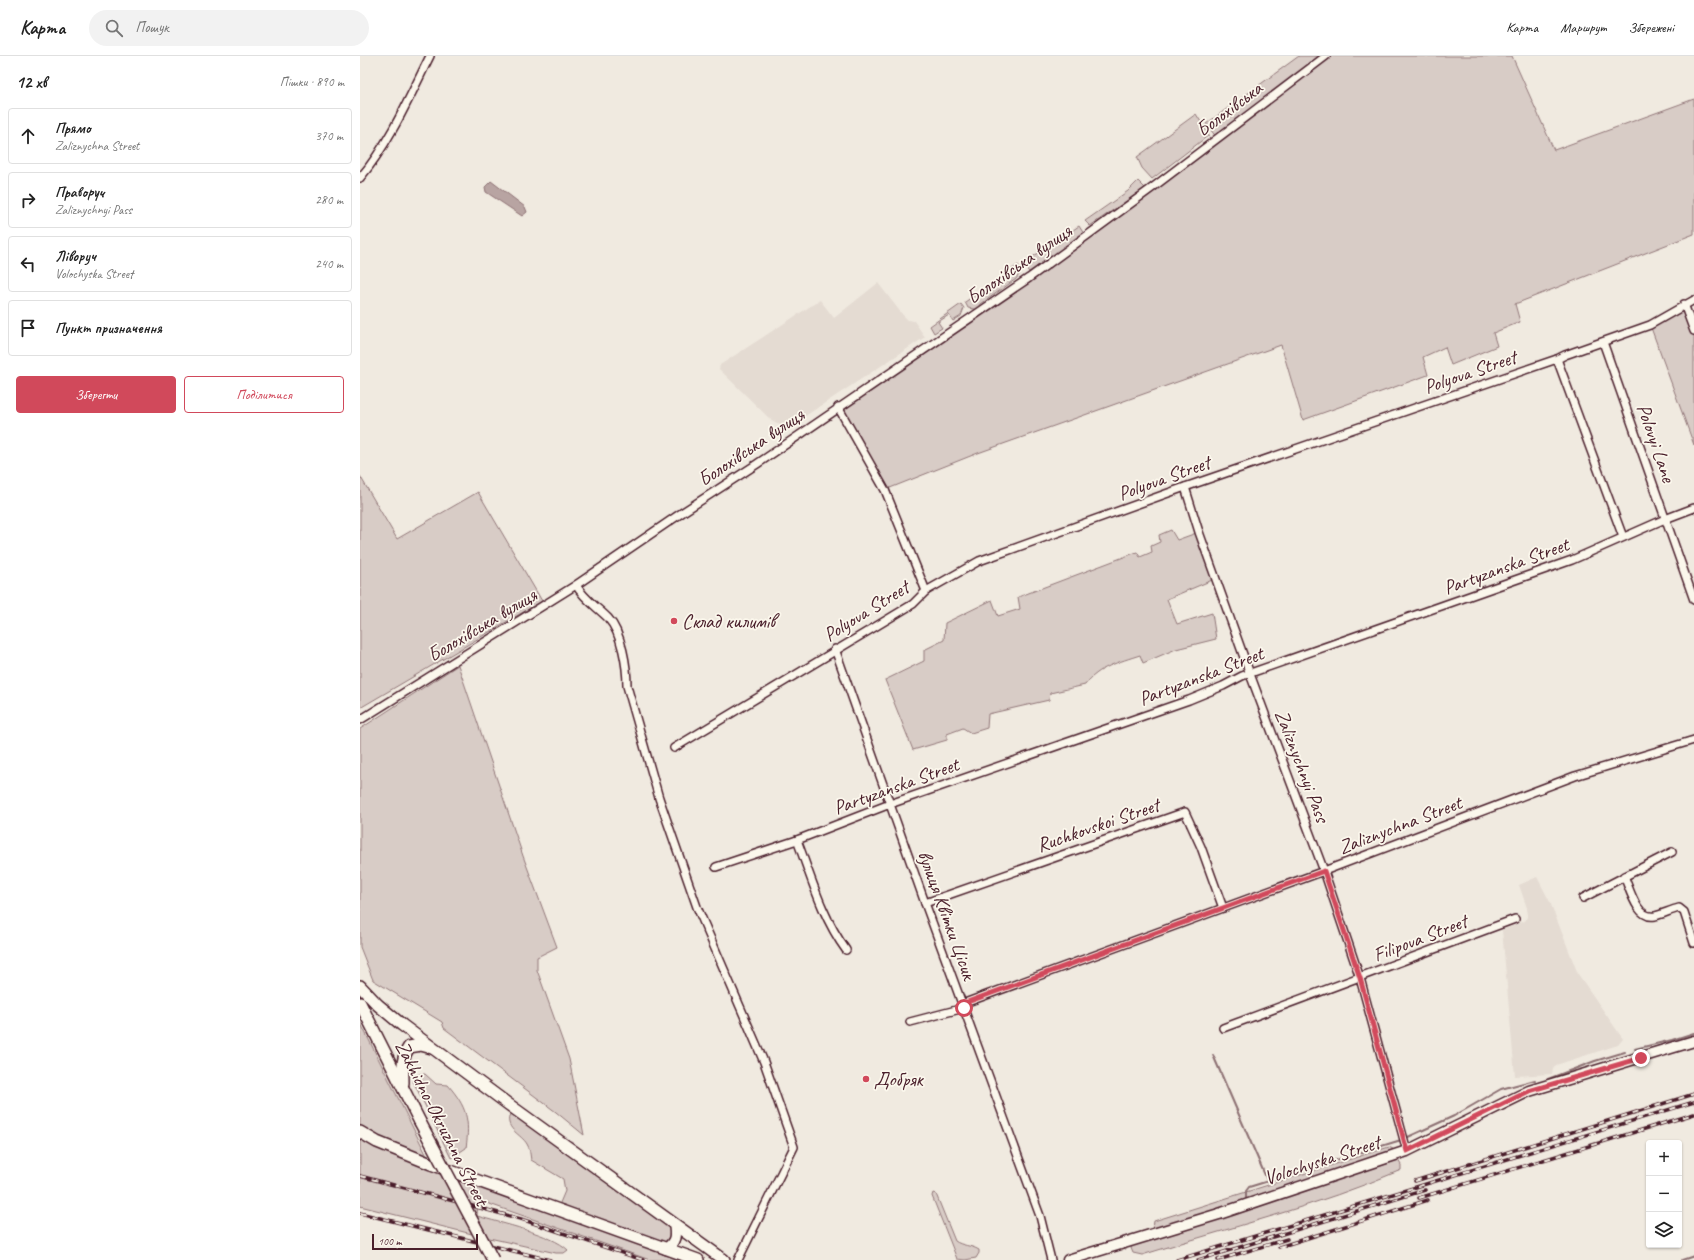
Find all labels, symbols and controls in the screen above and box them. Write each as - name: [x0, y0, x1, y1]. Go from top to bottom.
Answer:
- search box: [89, 10, 369, 46]
- text: Карта: [20, 16, 65, 40]
- icon: search: [103, 17, 125, 39]
- text: Пошук: [135, 18, 169, 37]
- text: Карта: [1506, 19, 1538, 36]
- text: Маршрут: [1560, 19, 1606, 36]
- text: Збережені: [1628, 19, 1674, 36]
- text: 12 хв: [16, 72, 47, 93]
- text: Пішки · 890 m: [280, 74, 344, 90]
- street label: Болохівська: [1191, 75, 1268, 142]
- text: Прямо: [55, 119, 91, 138]
- icon: ahead: [17, 125, 39, 147]
- text: 370 m: [315, 128, 343, 144]
- text: Zaliznychna Street: [55, 138, 139, 154]
- text: Праворуч: [55, 183, 104, 202]
- icon: right: [17, 189, 39, 211]
- text: 280 m: [315, 192, 343, 208]
- text: Zaliznychnyi Pass: [55, 202, 132, 218]
- street label: Болохівська вулиця: [961, 218, 1077, 310]
- text: Ліворуч: [55, 247, 96, 266]
- icon: left: [17, 253, 39, 275]
- text: 240 m: [315, 256, 343, 272]
- text: Volochyska Street: [55, 266, 133, 282]
- icon: arrive: [17, 317, 39, 339]
- text: Пункт призначення: [55, 319, 162, 338]
- street label: Polyova Street: [1420, 343, 1523, 399]
- button: Зберегти: [16, 376, 176, 413]
- button: Поділитися: [184, 376, 344, 413]
- street label: Polovyi Lane: [1631, 401, 1681, 487]
- street label: Болохівська вулиця: [693, 402, 810, 492]
- street label: Polyova Street: [1115, 449, 1217, 506]
- street label: Partyzanska Street: [1440, 531, 1574, 600]
- street label: Polyova Street: [819, 573, 916, 647]
- street label: Болохівська вулиця: [423, 582, 542, 667]
- place label: Склад килимів: [682, 609, 780, 634]
- marker: Склад килимів: [669, 616, 679, 626]
- street label: Partyzanska Street: [1135, 640, 1269, 711]
- street label: Zaliznychnyi Pass: [1269, 706, 1336, 828]
- street label: Partyzanska Street: [830, 751, 964, 820]
- street label: Zaliznychna Street: [1335, 789, 1467, 860]
- street label: Ruchkovskoi Street: [1033, 791, 1166, 858]
- street label: вулиця Квітки Цісик: [912, 847, 982, 984]
- street label: Filipova Street: [1370, 907, 1474, 967]
- route start: [955, 999, 973, 1017]
- street label: Zakhidno-Okruzhna Street: [390, 1036, 496, 1212]
- route end: [1632, 1049, 1650, 1067]
- place label: Добряк: [874, 1067, 924, 1092]
- marker: Добряк: [861, 1074, 871, 1084]
- street label: Volochyska Street: [1261, 1128, 1386, 1190]
- map controls: [1646, 1140, 1682, 1248]
- button: +: [1646, 1140, 1682, 1176]
- button: −: [1646, 1176, 1682, 1212]
- button: layers: [1646, 1212, 1682, 1248]
- scale bar: [372, 1232, 478, 1251]
- text: 100 m: [378, 1234, 402, 1248]

